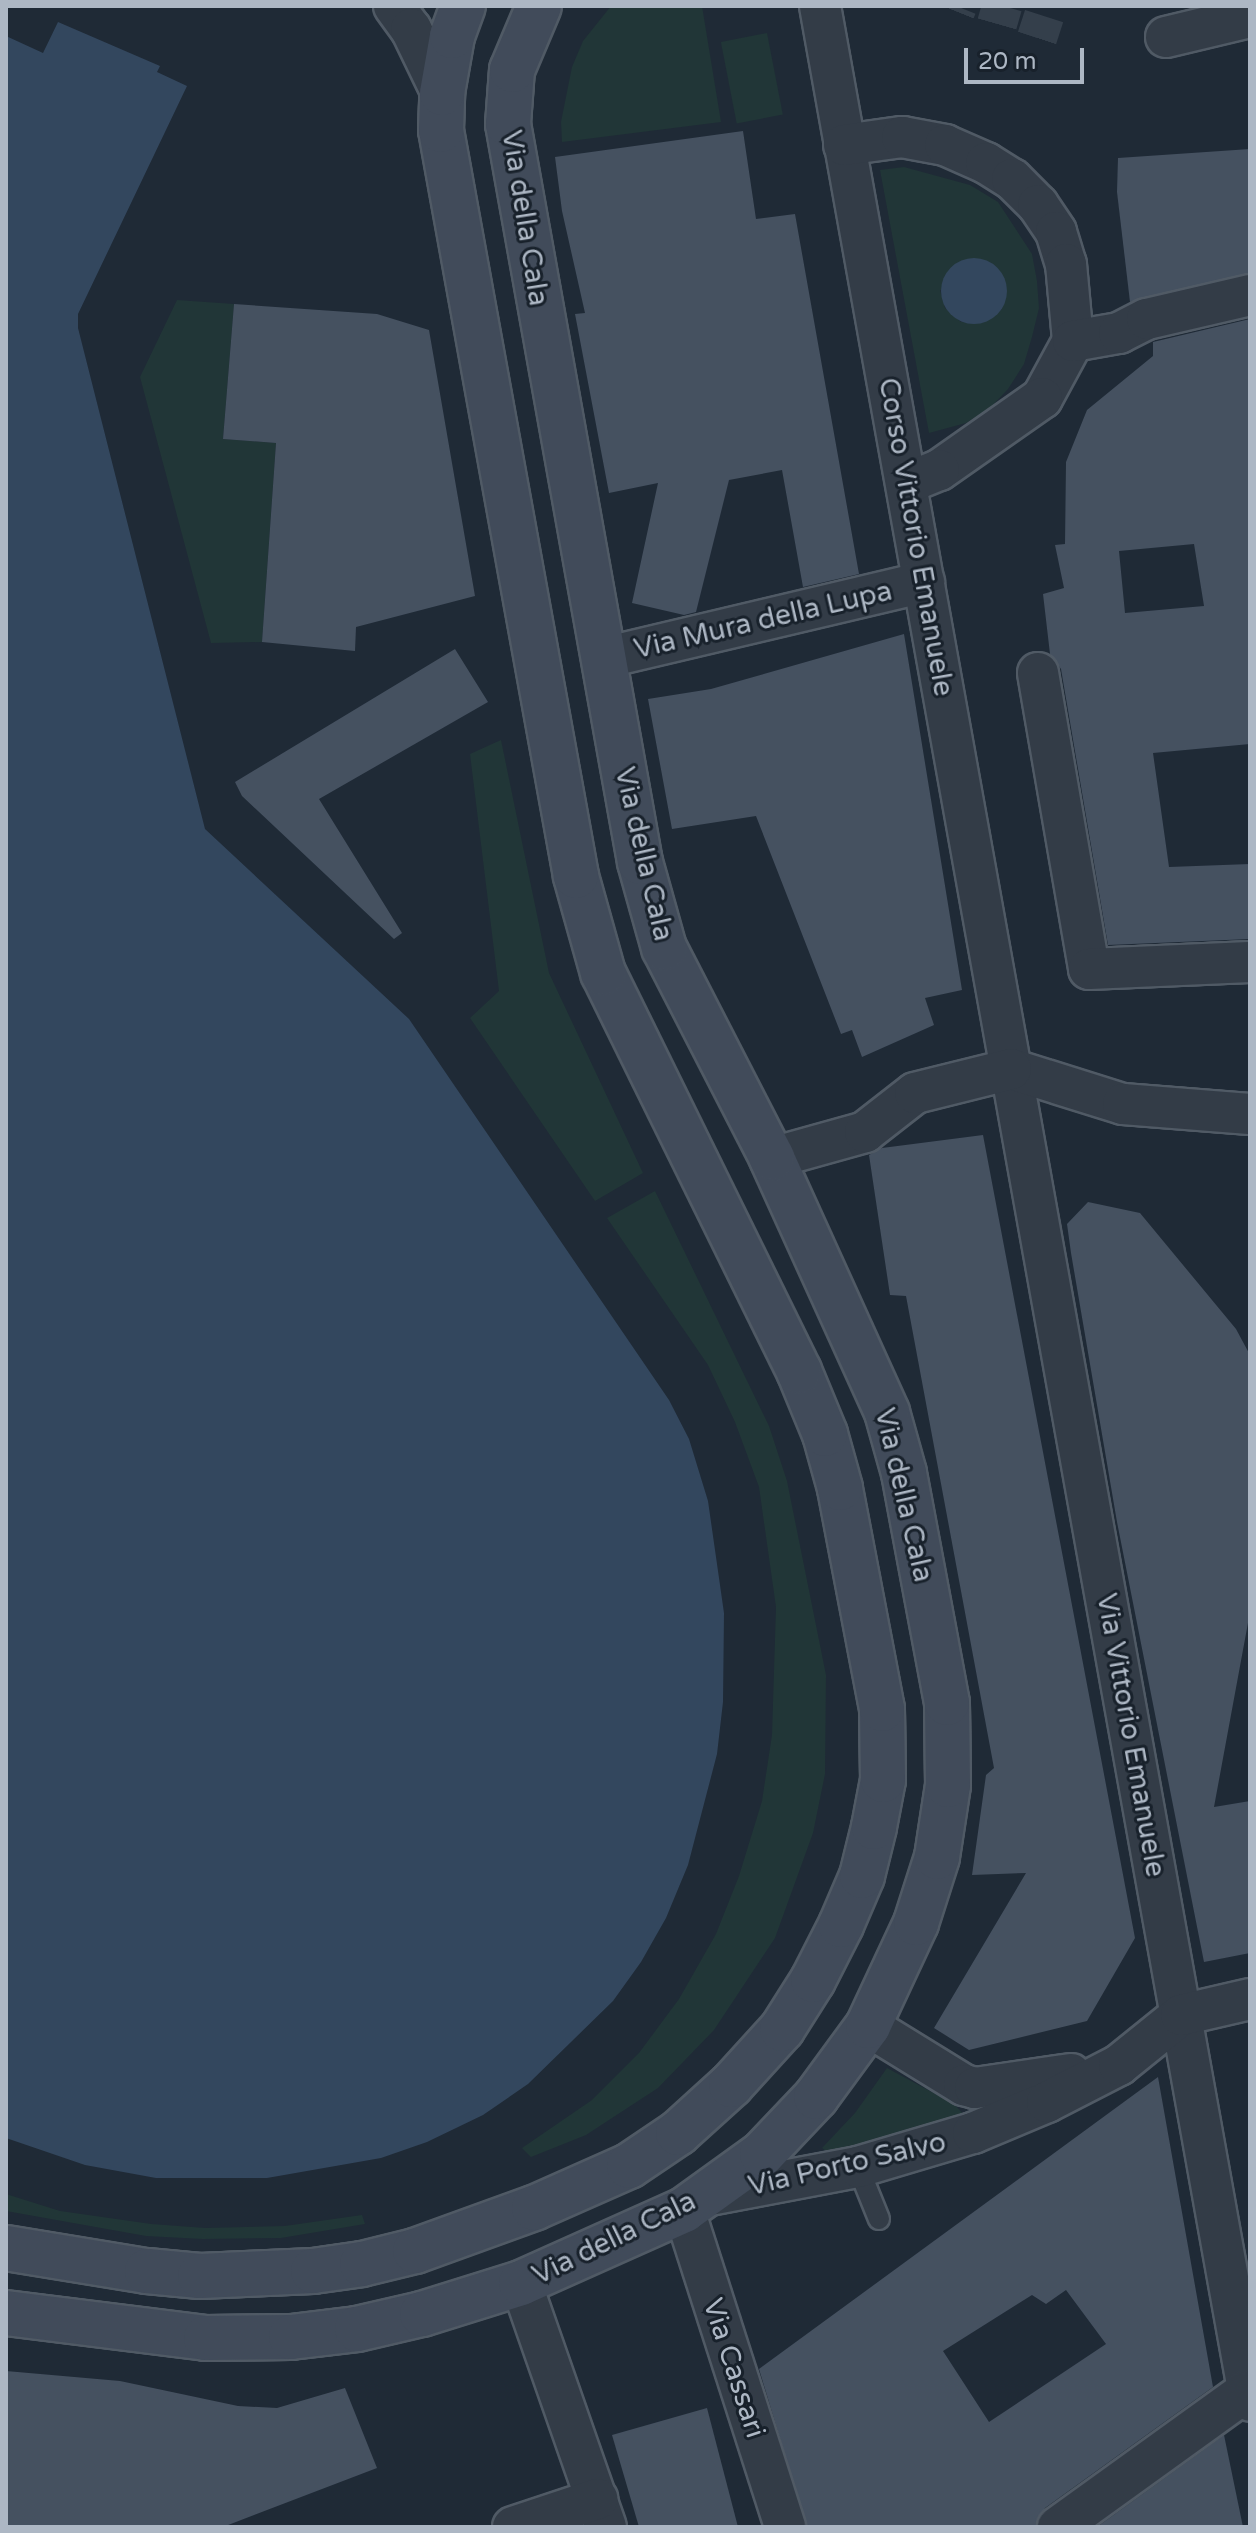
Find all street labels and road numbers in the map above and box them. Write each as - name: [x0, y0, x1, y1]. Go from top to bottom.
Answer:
- street label: Via della Cala: [495, 128, 555, 308]
- street label: Corso Vittorio Emanuele: [871, 375, 961, 699]
- street label: Via Mura della Lupa: [631, 574, 895, 666]
- street label: Via della Cala: [608, 764, 680, 944]
- street label: Via della Cala: [868, 1405, 940, 1585]
- street label: Via Vittorio Emanuele: [1090, 1591, 1172, 1879]
- street label: Via Porto Salvo: [745, 2125, 949, 2203]
- street label: Via della Cala: [527, 2184, 701, 2292]
- street label: Via Cassari: [696, 2294, 772, 2442]

